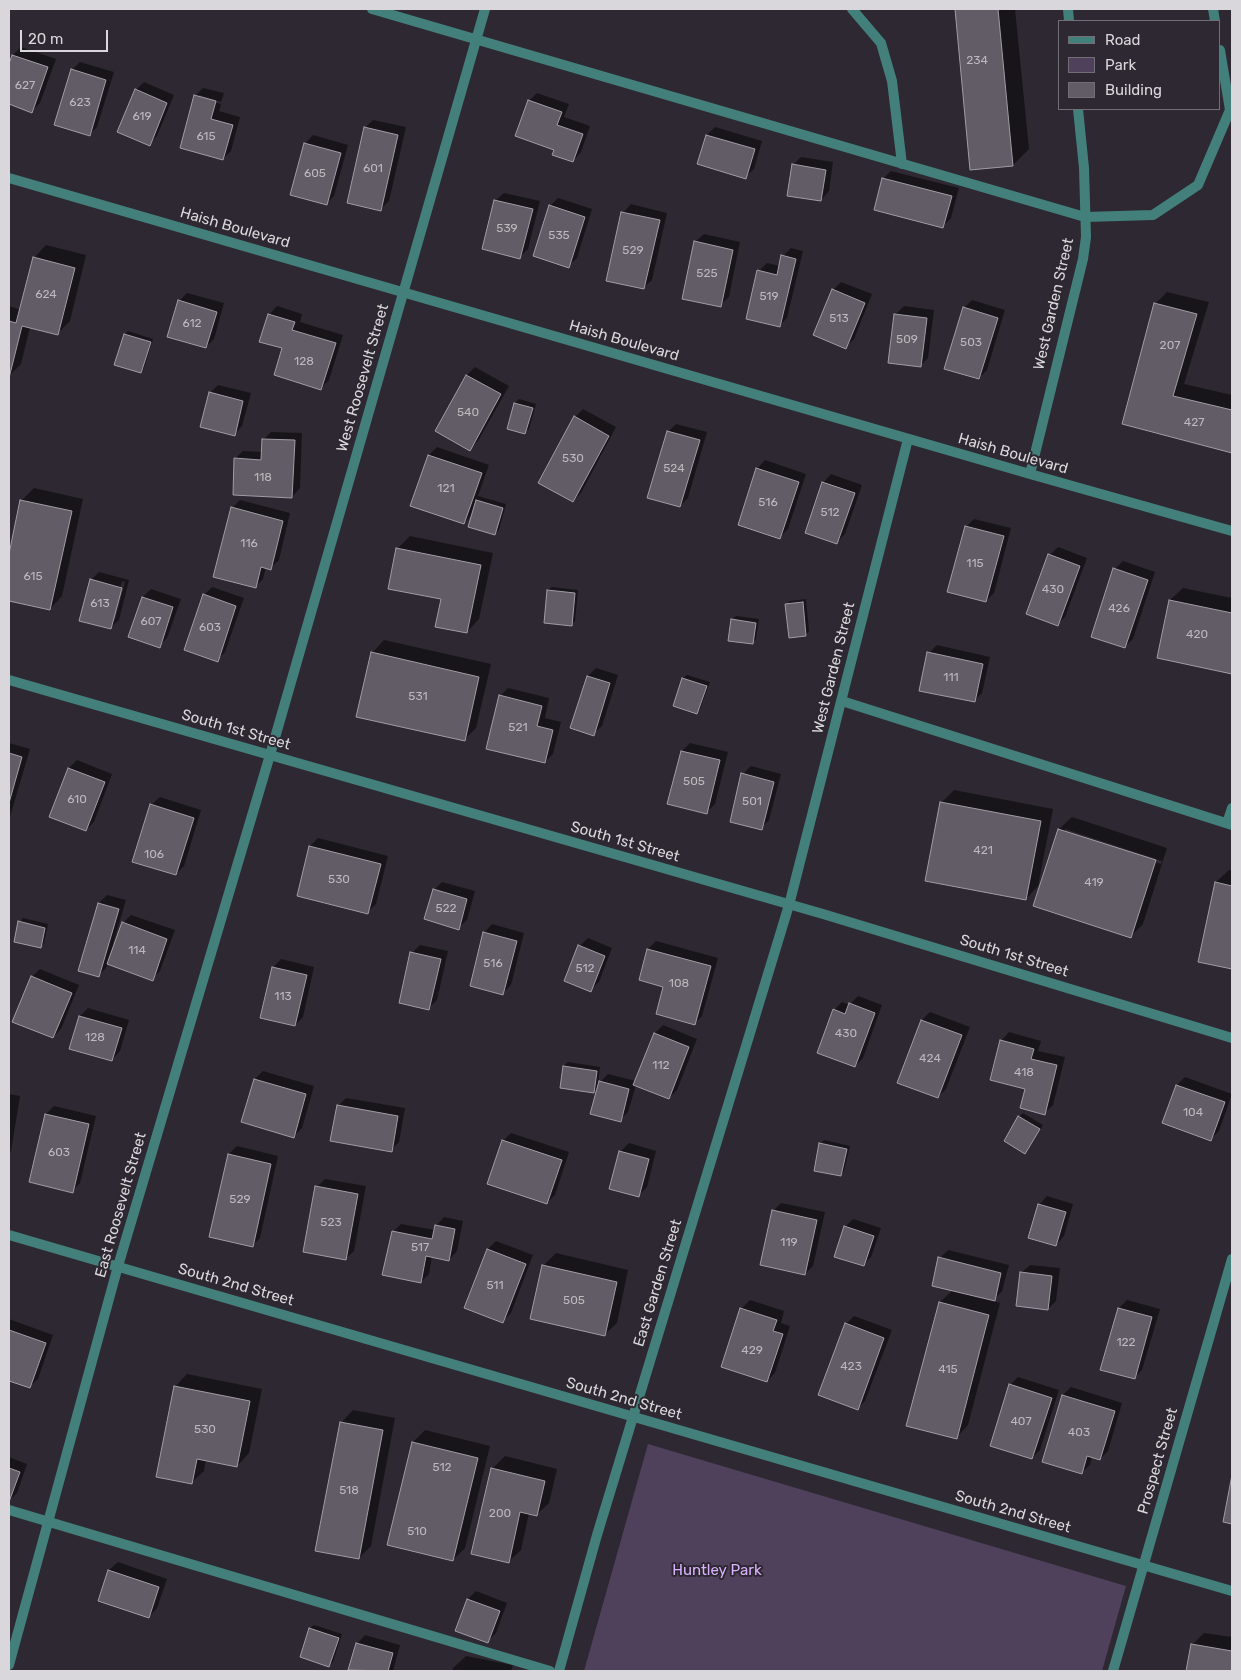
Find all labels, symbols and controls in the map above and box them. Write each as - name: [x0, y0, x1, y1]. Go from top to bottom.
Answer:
- scale bar: [22, 20, 110, 52]
- legend: [1058, 20, 1221, 110]
- text: 20 m: [28, 30, 63, 48]
- text: Road: [1105, 31, 1141, 49]
- house number: 234: [966, 54, 988, 68]
- text: Park: [1105, 56, 1136, 74]
- house number: 627: [15, 79, 35, 93]
- text: Building: [1105, 81, 1162, 99]
- house number: 623: [69, 96, 91, 110]
- house number: 619: [132, 110, 152, 124]
- house number: 615: [196, 130, 216, 144]
- house number: 601: [363, 162, 383, 176]
- house number: 605: [304, 167, 326, 181]
- street label: Haish Boulevard: [178, 204, 292, 252]
- house number: 539: [496, 222, 518, 236]
- house number: 535: [548, 229, 570, 243]
- street label: West Garden Street: [1030, 236, 1078, 372]
- house number: 529: [622, 244, 644, 258]
- house number: 525: [696, 267, 718, 281]
- house number: 624: [35, 288, 57, 302]
- house number: 519: [759, 290, 779, 304]
- street label: West Roosevelt Street: [333, 302, 393, 454]
- house number: 513: [829, 312, 849, 326]
- house number: 612: [182, 317, 202, 331]
- street label: Haish Boulevard: [567, 317, 681, 365]
- house number: 509: [896, 333, 918, 347]
- house number: 503: [960, 336, 982, 350]
- house number: 207: [1160, 339, 1180, 353]
- house number: 128: [294, 355, 314, 369]
- house number: 540: [457, 406, 479, 420]
- house number: 427: [1184, 416, 1204, 430]
- street label: Haish Boulevard: [956, 430, 1070, 478]
- house number: 530: [562, 452, 584, 466]
- house number: 524: [663, 462, 685, 476]
- house number: 118: [254, 471, 272, 485]
- house number: 121: [437, 482, 455, 496]
- house number: 516: [758, 496, 778, 510]
- house number: 512: [820, 506, 840, 520]
- house number: 116: [240, 537, 258, 551]
- house number: 115: [966, 557, 984, 571]
- house number: 615: [23, 570, 43, 584]
- house number: 430: [1042, 583, 1064, 597]
- house number: 613: [90, 597, 110, 611]
- street label: West Garden Street: [809, 600, 859, 736]
- house number: 426: [1108, 602, 1130, 616]
- house number: 607: [140, 615, 162, 629]
- house number: 603: [199, 621, 221, 635]
- house number: 420: [1186, 628, 1208, 642]
- house number: 111: [943, 671, 959, 685]
- house number: 531: [408, 690, 428, 704]
- street label: South 1st Street: [179, 706, 293, 754]
- house number: 521: [508, 721, 528, 735]
- house number: 505: [683, 775, 705, 789]
- house number: 610: [67, 793, 87, 807]
- house number: 501: [742, 795, 762, 809]
- street label: South 1st Street: [568, 818, 682, 866]
- house number: 421: [973, 844, 993, 858]
- house number: 106: [144, 848, 164, 862]
- house number: 530: [328, 873, 350, 887]
- house number: 419: [1084, 876, 1104, 890]
- house number: 522: [435, 902, 457, 916]
- street label: South 1st Street: [958, 931, 1070, 981]
- house number: 114: [128, 944, 146, 958]
- house number: 516: [483, 957, 503, 971]
- house number: 512: [575, 962, 595, 976]
- house number: 108: [669, 977, 689, 991]
- house number: 113: [274, 990, 292, 1004]
- house number: 430: [835, 1027, 857, 1041]
- house number: 128: [85, 1031, 105, 1045]
- house number: 424: [919, 1052, 941, 1066]
- house number: 112: [652, 1059, 670, 1073]
- house number: 418: [1014, 1066, 1034, 1080]
- house number: 104: [1183, 1106, 1203, 1120]
- street label: East Roosevelt Street: [92, 1130, 150, 1280]
- house number: 603: [48, 1146, 70, 1160]
- house number: 529: [229, 1193, 251, 1207]
- house number: 523: [320, 1216, 342, 1230]
- street label: East Garden Street: [630, 1217, 686, 1349]
- house number: 119: [780, 1236, 798, 1250]
- house number: 517: [411, 1241, 429, 1255]
- street label: South 2nd Street: [176, 1260, 296, 1310]
- house number: 511: [486, 1279, 504, 1293]
- house number: 505: [563, 1294, 585, 1308]
- house number: 122: [1116, 1336, 1136, 1350]
- house number: 429: [741, 1344, 763, 1358]
- house number: 423: [840, 1360, 862, 1374]
- house number: 415: [938, 1363, 958, 1377]
- street label: South 2nd Street: [564, 1374, 684, 1424]
- street label: Prospect Street: [1134, 1406, 1182, 1516]
- house number: 407: [1010, 1415, 1032, 1429]
- house number: 530: [194, 1423, 216, 1437]
- house number: 403: [1068, 1426, 1090, 1440]
- house number: 512: [432, 1461, 452, 1475]
- house number: 518: [339, 1484, 359, 1498]
- street label: South 2nd Street: [953, 1487, 1073, 1537]
- house number: 200: [489, 1507, 511, 1521]
- house number: 510: [407, 1525, 427, 1539]
- park label: Huntley Park: [672, 1562, 762, 1580]

